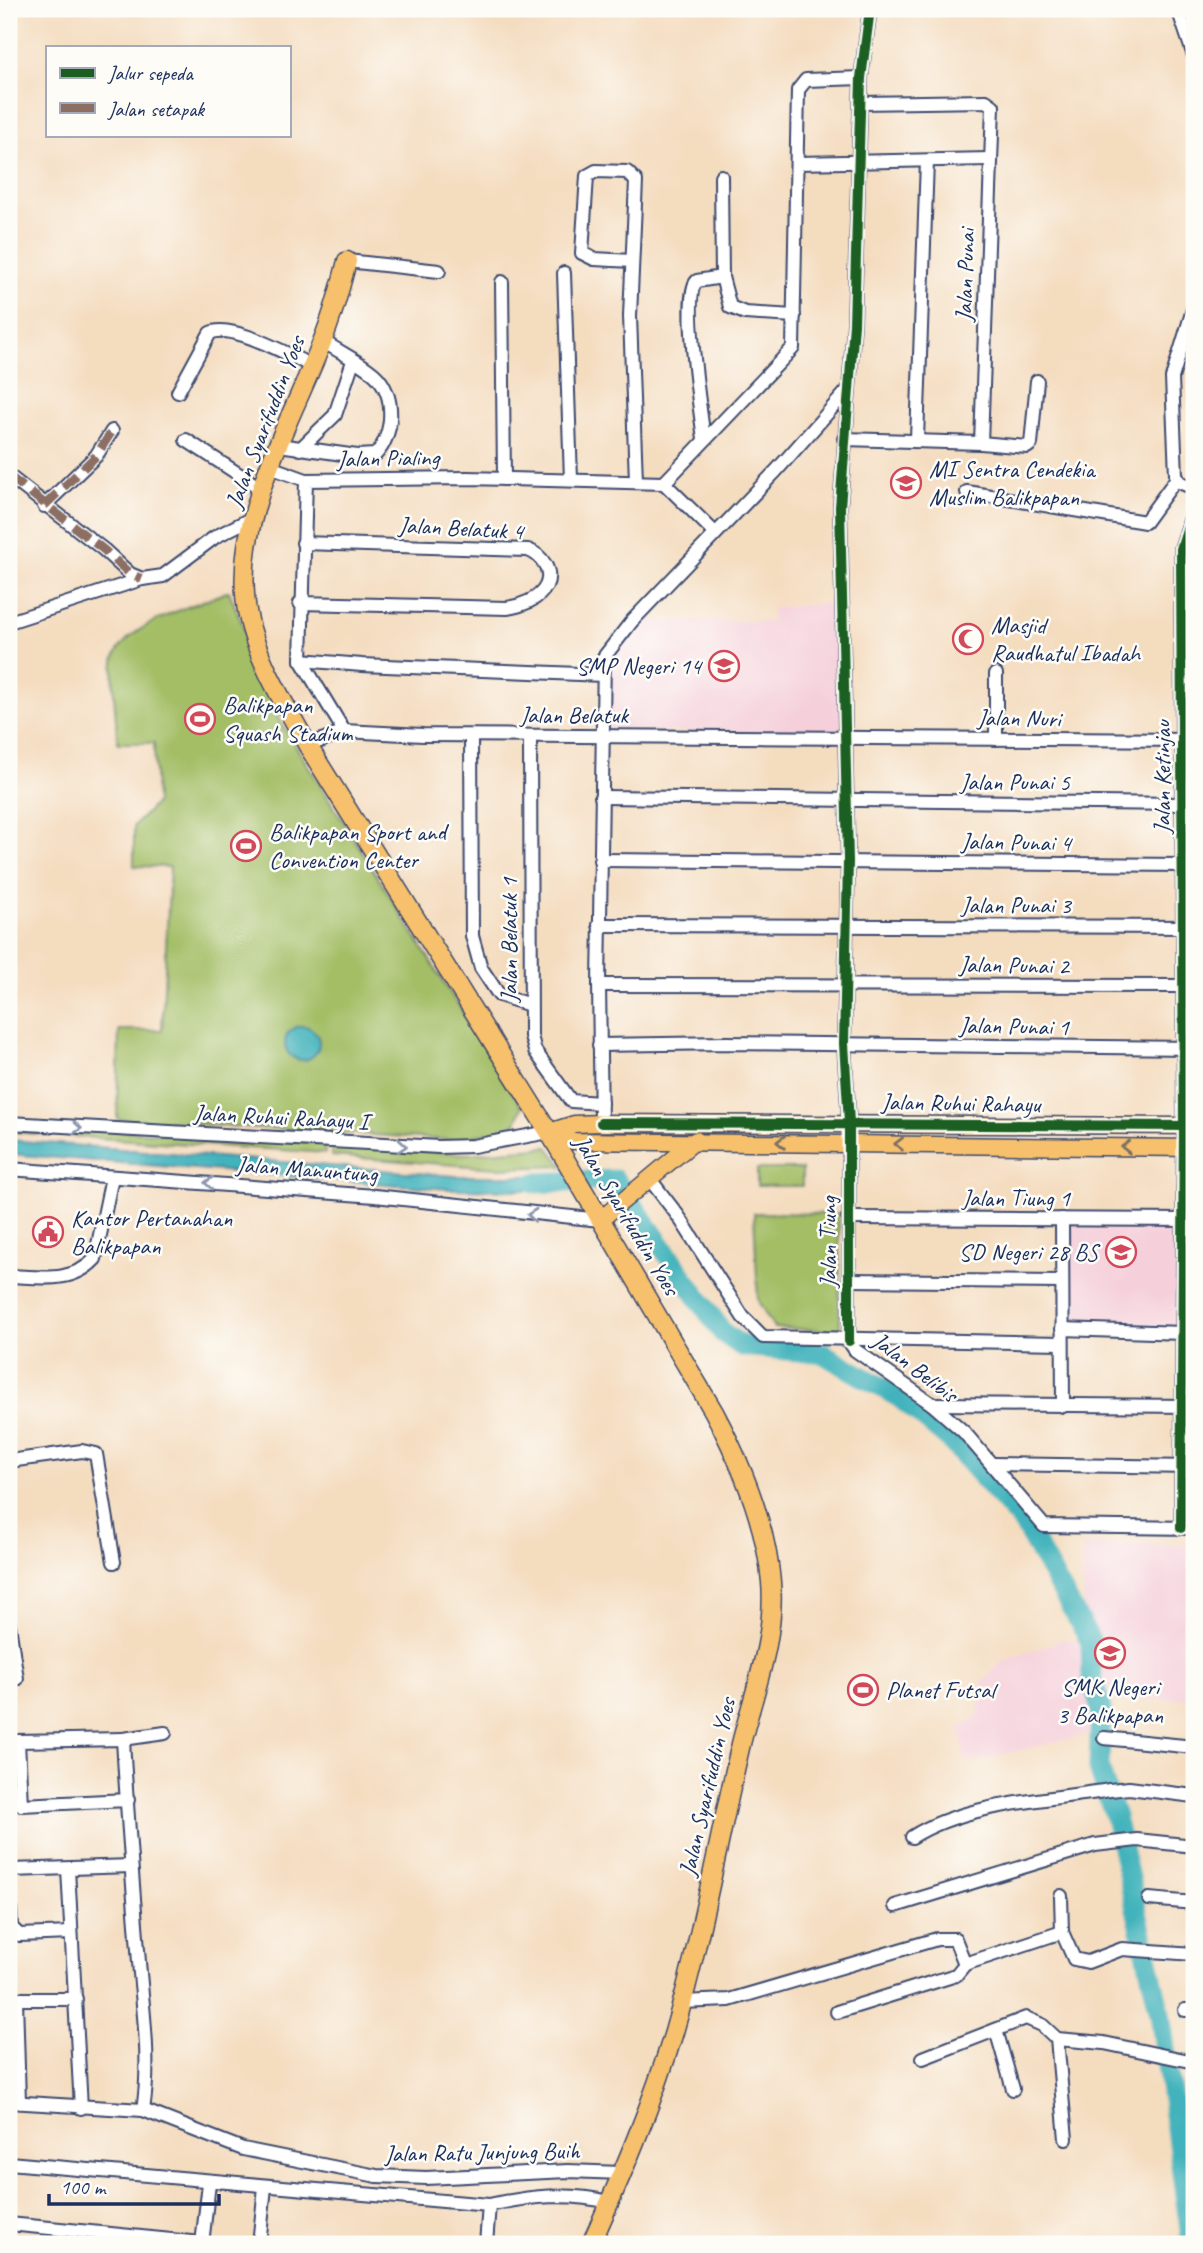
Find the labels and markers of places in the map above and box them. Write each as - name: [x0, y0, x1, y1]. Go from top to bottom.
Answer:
- place label: MI Sentra Cendekia Muslim Balikpapan: [929, 454, 1096, 512]
- school or university icon: MI Sentra Cendekia Muslim Balikpapan: [889, 466, 923, 500]
- place label: Masjid Raudhatul Ibadah: [991, 610, 1142, 668]
- mosque icon: Masjid Raudhatul Ibadah: [951, 622, 985, 656]
- school or university icon: SMP Negeri 14: [707, 649, 741, 683]
- place label: SMP Negeri 14: [576, 651, 703, 681]
- place label: Balikpapan Squash Stadium: [223, 690, 353, 748]
- sports icon: Balikpapan Squash Stadium: [183, 702, 217, 736]
- place label: Balikpapan Sport and Convention Center: [269, 817, 450, 875]
- sports icon: Balikpapan Sport and Convention Center: [229, 829, 263, 863]
- place label: Kantor Pertanahan Balikpapan: [71, 1203, 233, 1261]
- public building icon: Kantor Pertanahan Balikpapan: [31, 1215, 65, 1249]
- school or university icon: SD Negeri 28 BS: [1104, 1235, 1138, 1269]
- place label: SD Negeri 28 BS: [958, 1237, 1101, 1267]
- school or university icon: SMK Negeri 3 Balikpapan: [1093, 1636, 1127, 1670]
- place label: SMK Negeri 3 Balikpapan: [1057, 1672, 1163, 1730]
- sports icon: Planet Futsal: [846, 1673, 880, 1707]
- place label: Planet Futsal: [886, 1675, 998, 1705]

